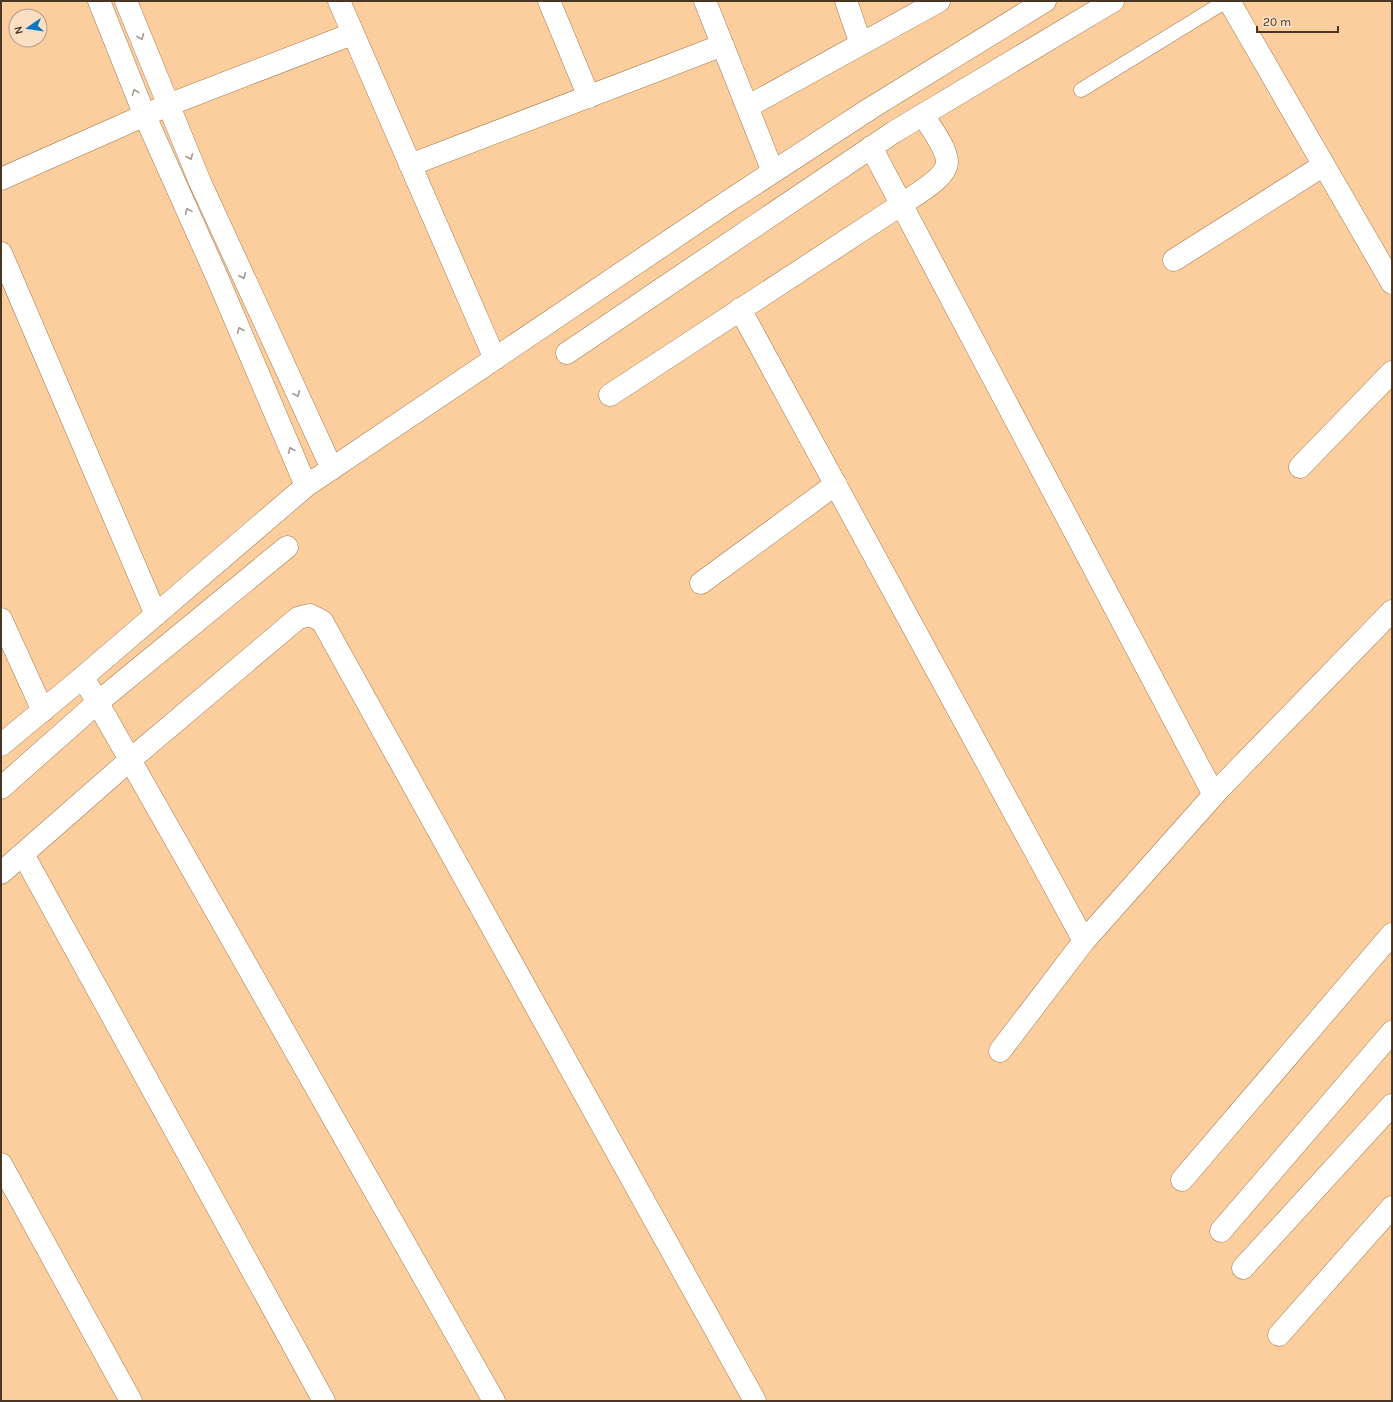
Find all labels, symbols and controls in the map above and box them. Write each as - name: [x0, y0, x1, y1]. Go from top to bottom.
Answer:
- north arrow: [8, 8, 48, 48]
- scale bar: [1257, 8, 1338, 34]
- text: 20 m: [1263, 15, 1291, 29]
- text: N: [12, 25, 26, 35]
- one-way arrow: [136, 34, 144, 41]
- one-way arrow: [132, 89, 140, 96]
- one-way arrow: [185, 153, 193, 161]
- one-way arrow: [185, 208, 193, 216]
- one-way arrow: [238, 272, 246, 279]
- one-way arrow: [237, 327, 245, 335]
- one-way arrow: [292, 390, 300, 398]
- one-way arrow: [288, 447, 296, 454]

